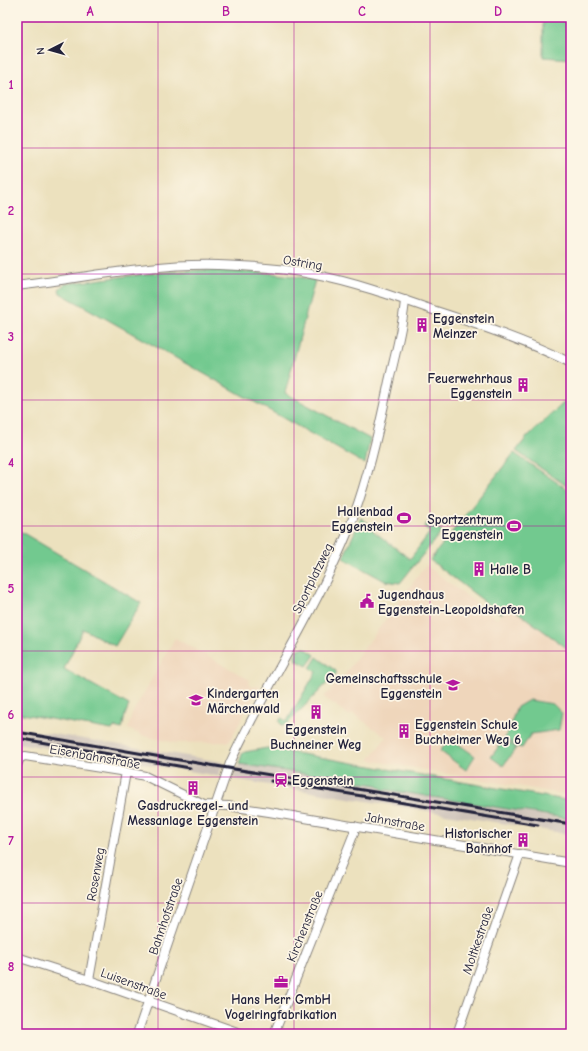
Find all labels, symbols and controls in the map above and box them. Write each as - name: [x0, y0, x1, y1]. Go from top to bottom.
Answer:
- text: A: [86, 4, 94, 19]
- text: B: [222, 4, 230, 19]
- text: C: [358, 4, 366, 19]
- text: D: [494, 4, 502, 19]
- north arrow: [30, 30, 70, 70]
- text: N: [34, 47, 47, 55]
- text: 1: [8, 77, 14, 92]
- text: 2: [8, 203, 14, 218]
- street label: Ostring: [282, 252, 324, 273]
- place label: Eggenstein Meinzer: [433, 311, 494, 341]
- building icon: Eggenstein Meinzer: [414, 317, 430, 333]
- text: 3: [8, 329, 14, 344]
- place label: Feuerwehrhaus Eggenstein: [427, 371, 512, 401]
- building icon: Feuerwehrhaus Eggenstein: [515, 377, 531, 393]
- text: 4: [8, 455, 14, 470]
- place label: Hallenbad Eggenstein: [332, 504, 393, 534]
- sports icon: Hallenbad Eggenstein: [396, 510, 412, 526]
- place label: Sportzentrum Eggenstein: [428, 512, 503, 542]
- sports icon: Sportzentrum Eggenstein: [506, 518, 522, 534]
- street label: Sportplatzweg: [289, 541, 336, 616]
- building icon: Halle B: [471, 561, 487, 577]
- place label: Halle B: [490, 562, 531, 577]
- text: 5: [8, 581, 15, 596]
- place label: Jugendhaus Eggenstein-Leopoldshafen: [378, 587, 524, 617]
- public building icon: Jugendhaus Eggenstein-Leopoldshafen: [359, 593, 375, 609]
- place label: Gemeinschaftsschule Eggenstein: [326, 671, 443, 701]
- school or university icon: Gemeinschaftsschule Eggenstein: [445, 677, 461, 693]
- place label: Kindergarten Märchenwald: [207, 686, 280, 716]
- school or university icon: Kindergarten Märchenwald: [188, 692, 204, 708]
- building icon: Eggenstein Buchneiner Weg: [308, 704, 324, 720]
- text: 6: [8, 707, 15, 722]
- place label: Eggenstein Schule Buchheimer Weg 6: [415, 717, 521, 747]
- place label: Eggenstein Buchneiner Weg: [270, 722, 362, 752]
- building icon: Eggenstein Schule Buchheimer Weg 6: [396, 723, 412, 739]
- street label: Eisenbahnstraße: [48, 741, 142, 772]
- station icon: Eggenstein: [273, 772, 289, 788]
- place label: Eggenstein: [292, 773, 353, 788]
- building icon: Gasdruckregel- und Messanlage Eggenstein: [185, 780, 201, 796]
- place label: Gasdruckregel- und Messanlage Eggenstein: [128, 798, 258, 828]
- street label: Jahnstraße: [364, 809, 427, 834]
- place label: Historischer Bahnhof: [445, 826, 513, 856]
- building icon: Historischer Bahnhof: [515, 832, 531, 848]
- text: 7: [8, 833, 14, 848]
- street label: Rosenweg: [83, 846, 108, 902]
- street label: Bahnhofstraße: [145, 875, 186, 957]
- street label: Kirchenstraße: [283, 888, 326, 964]
- street label: Moltkestraße: [459, 904, 496, 976]
- text: 8: [8, 959, 14, 974]
- street label: Luisenstraße: [99, 965, 169, 1003]
- office icon: Hans Herr GmbH Vogelringfabrikation: [273, 974, 289, 990]
- place label: Hans Herr GmbH Vogelringfabrikation: [225, 992, 337, 1022]

